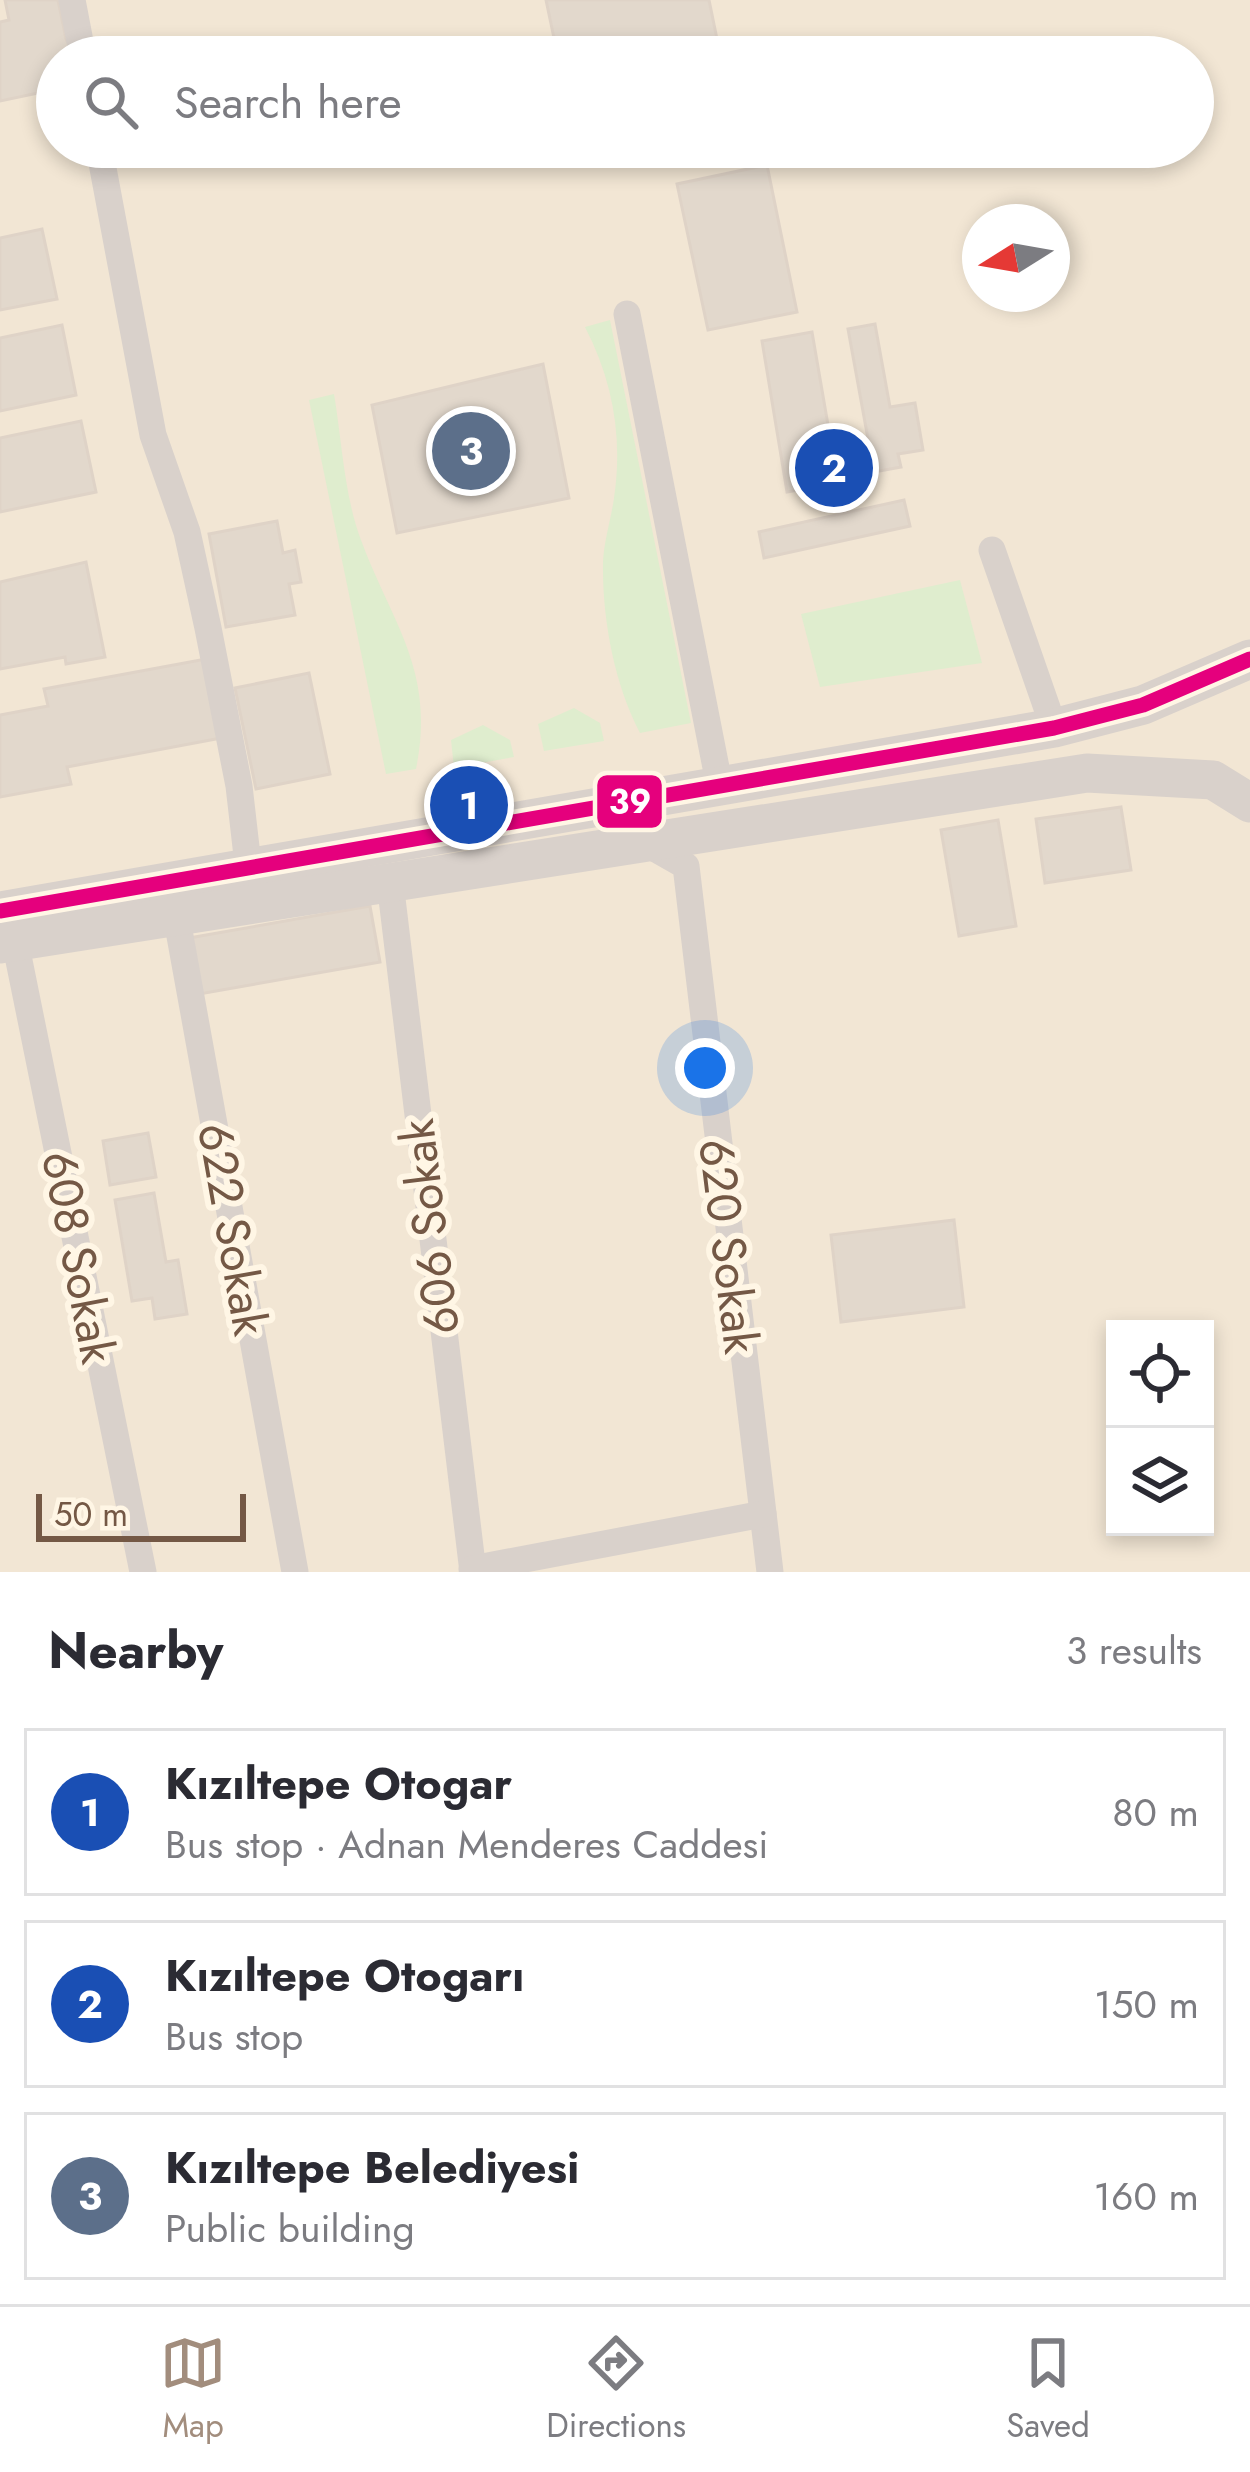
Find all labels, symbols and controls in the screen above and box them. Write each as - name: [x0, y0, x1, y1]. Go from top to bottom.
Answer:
- search box: [36, 36, 1214, 168]
- icon: search: [78, 69, 144, 135]
- text: Search here: [174, 70, 402, 135]
- north arrow: [962, 204, 1070, 312]
- pin: 3: [432, 406, 510, 496]
- pin: 2: [795, 423, 873, 513]
- pin: 1: [430, 760, 508, 850]
- line badge: 39: [595, 773, 664, 830]
- text: 39: [609, 778, 651, 825]
- your location: [675, 1038, 735, 1098]
- street label: 606 Sokak: [382, 1115, 477, 1339]
- street label: 622 Sokak: [180, 1117, 285, 1342]
- street label: 620 Sokak: [681, 1135, 776, 1358]
- street label: 608 Sokak: [24, 1145, 133, 1370]
- map controls: [1106, 1320, 1214, 1536]
- button: locate: [1106, 1320, 1214, 1428]
- button: layers: [1106, 1428, 1214, 1536]
- scale bar: [36, 1488, 246, 1541]
- text: 50 m: [54, 1491, 128, 1538]
- text: Nearby: [48, 1613, 223, 1687]
- text: 3 results: [1066, 1622, 1202, 1679]
- text: Kızıltepe Otogar: [165, 1751, 512, 1816]
- text: 1: [80, 1784, 100, 1841]
- text: 80 m: [1112, 1784, 1199, 1841]
- text: Bus stop · Adnan Menderes Caddesi: [165, 1816, 768, 1873]
- text: Kızıltepe Otogarı: [165, 1943, 525, 2008]
- text: 2: [77, 1976, 103, 2033]
- text: 150 m: [1094, 1976, 1199, 2033]
- text: Bus stop: [165, 2008, 303, 2065]
- text: Kızıltepe Belediyesi: [165, 2135, 579, 2200]
- text: 3: [78, 2168, 102, 2225]
- text: 160 m: [1093, 2168, 1199, 2225]
- text: Public building: [165, 2200, 415, 2257]
- tab: Map: [160, 2330, 226, 2449]
- tab: Directions: [546, 2330, 686, 2449]
- tab: Saved: [1006, 2330, 1090, 2449]

